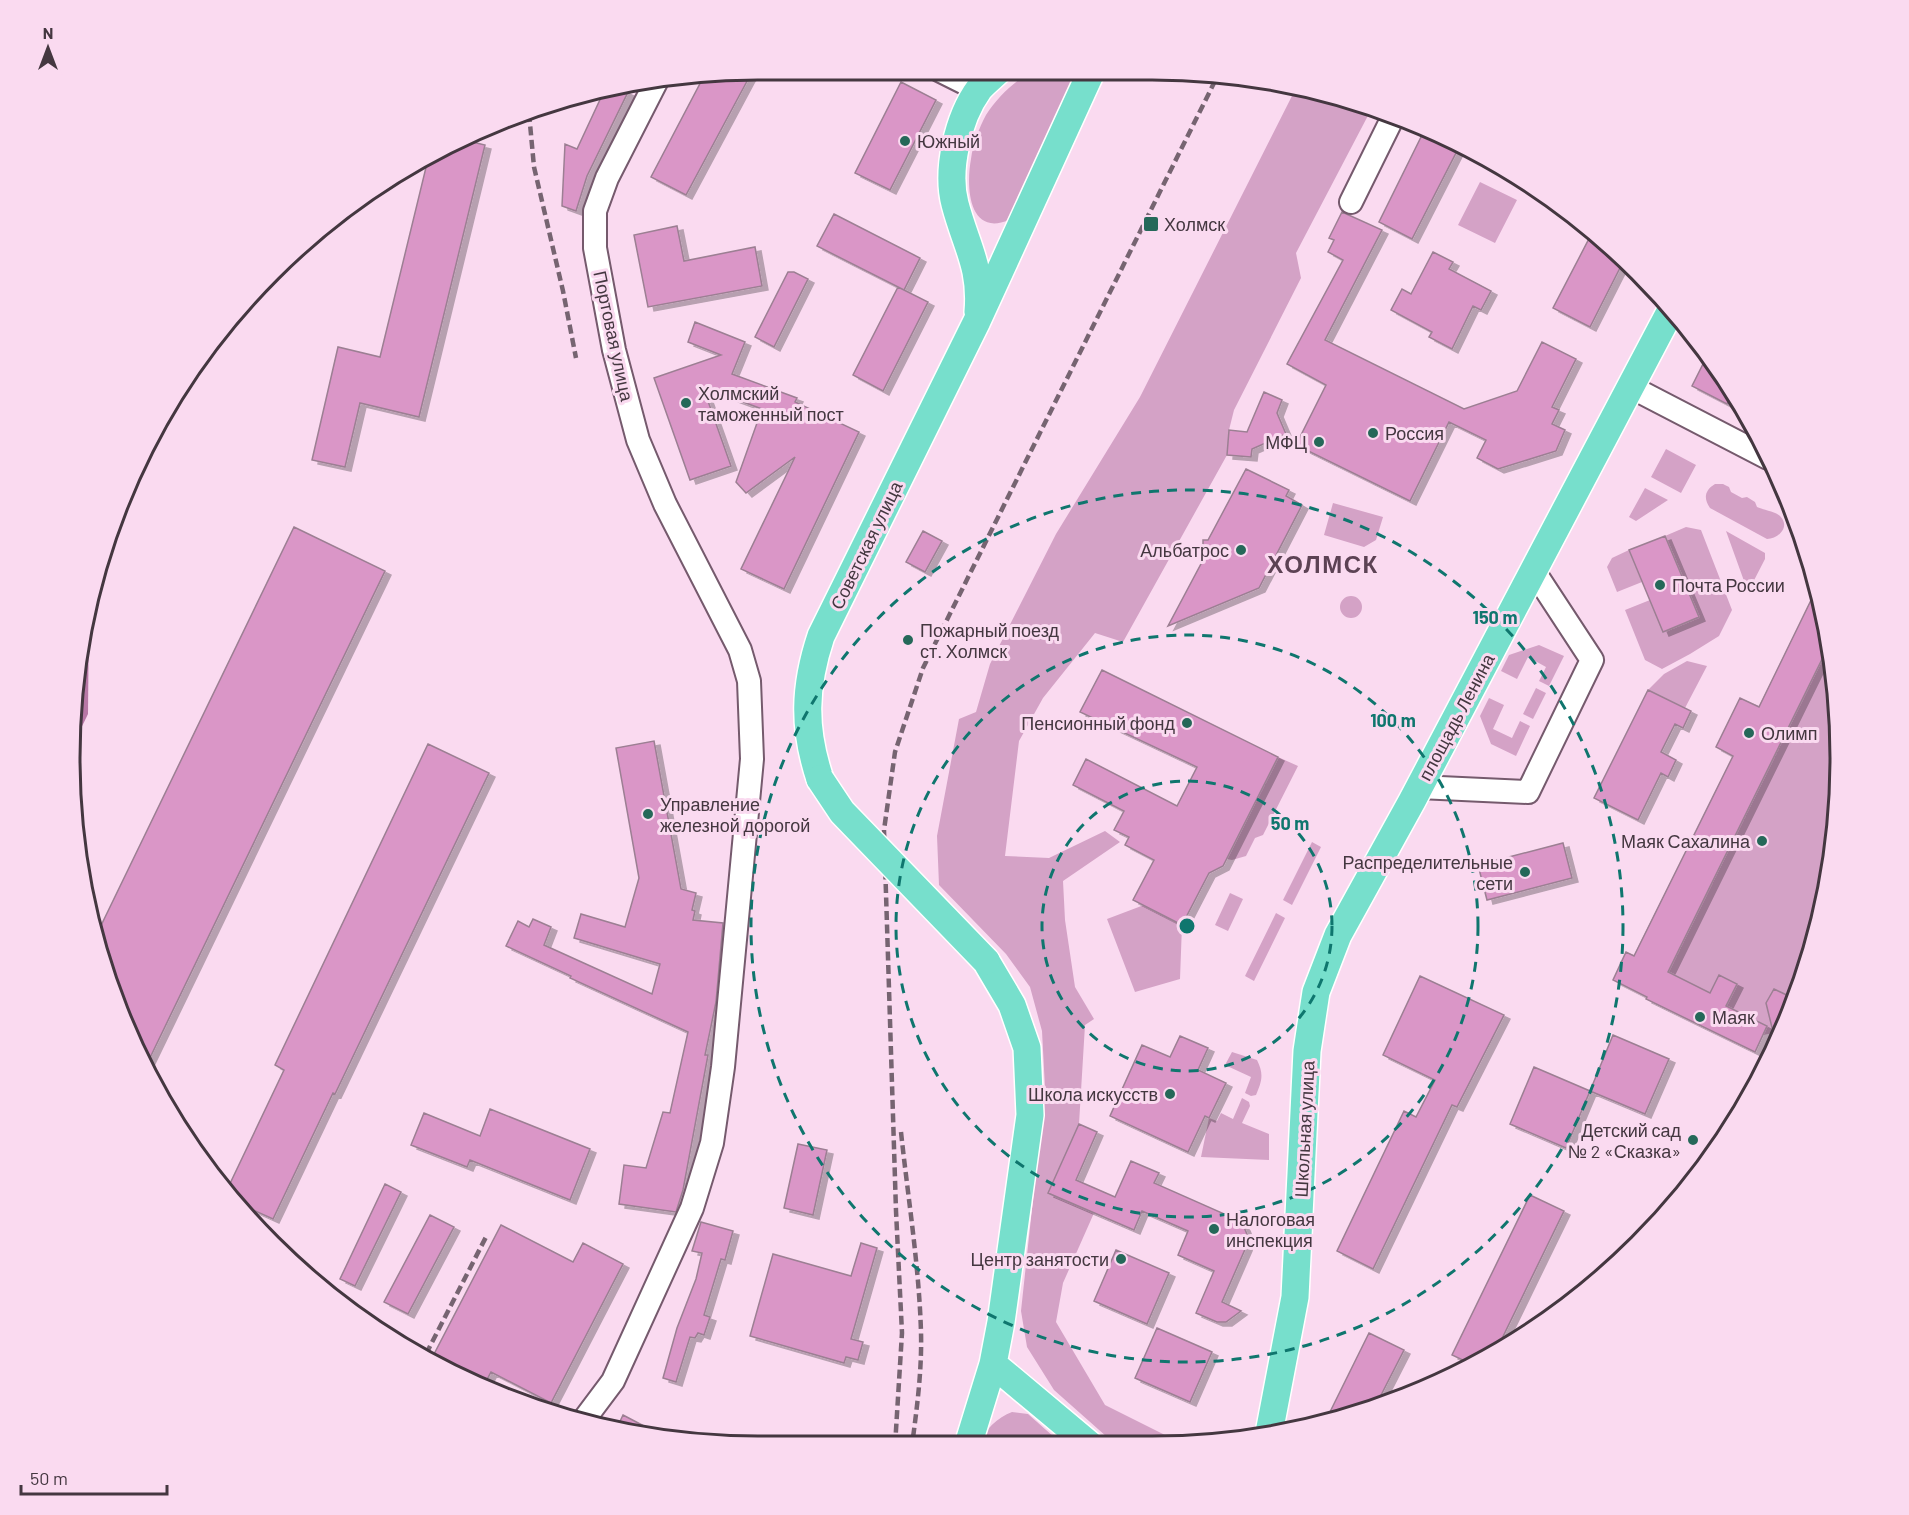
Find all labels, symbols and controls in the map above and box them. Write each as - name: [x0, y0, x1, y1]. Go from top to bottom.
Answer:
- north arrow: [18, 18, 78, 78]
- text: N: [43, 23, 53, 42]
- place label: Южный: [917, 130, 980, 152]
- marker: Южный: [898, 134, 912, 148]
- place label: Холмск: [1164, 213, 1225, 235]
- marker: Холмск: [1142, 215, 1160, 233]
- street label: Портовая улица: [589, 269, 639, 404]
- place label: Холмский таможенный пост: [698, 382, 844, 425]
- marker: Холмский таможенный пост: [679, 396, 693, 410]
- place label: Россия: [1385, 422, 1444, 444]
- marker: Россия: [1366, 426, 1380, 440]
- place label: МФЦ: [1265, 431, 1307, 453]
- marker: МФЦ: [1312, 435, 1326, 449]
- street label: Советская улица: [825, 476, 907, 613]
- place label: Альбатрос: [1140, 539, 1229, 561]
- marker: Альбатрос: [1234, 543, 1248, 557]
- district label: ХОЛМСК: [1267, 549, 1379, 578]
- place label: Почта России: [1672, 574, 1785, 596]
- marker: Почта России: [1653, 578, 1667, 592]
- text: 150 m: [1473, 606, 1517, 628]
- place label: Пожарный поезд ст. Холмск: [920, 619, 1060, 662]
- marker: Пожарный поезд ст. Холмск: [901, 633, 915, 647]
- street label: площадь Ленина: [1413, 649, 1499, 784]
- text: 100 m: [1370, 709, 1416, 731]
- place label: Пенсионный фонд: [1021, 712, 1175, 734]
- marker: Пенсионный фонд: [1180, 716, 1194, 730]
- place label: Олимп: [1761, 722, 1817, 744]
- marker: Олимп: [1742, 726, 1756, 740]
- place label: Управление железной дорогой: [660, 793, 810, 836]
- marker: Управление железной дорогой: [641, 807, 655, 821]
- text: 50 m: [1271, 812, 1309, 834]
- place label: Маяк Сахалина: [1621, 830, 1751, 852]
- marker: Маяк Сахалина: [1755, 834, 1769, 848]
- place label: Распределительные сети: [1343, 851, 1513, 894]
- marker: Распределительные сети: [1518, 865, 1532, 879]
- centre of rings: [1177, 916, 1197, 936]
- place label: Маяк: [1712, 1006, 1755, 1028]
- marker: Маяк: [1693, 1010, 1707, 1024]
- street label: Школьная улица: [1289, 1059, 1319, 1198]
- place label: Школа искусств: [1028, 1083, 1158, 1105]
- marker: Школа искусств: [1163, 1087, 1177, 1101]
- place label: Детский сад № 2 «Сказка»: [1568, 1119, 1681, 1162]
- marker: Детский сад № 2 «Сказка»: [1686, 1133, 1700, 1147]
- place label: Налоговая инспекция: [1226, 1208, 1315, 1251]
- marker: Налоговая инспекция: [1207, 1222, 1221, 1236]
- place label: Центр занятости: [971, 1248, 1109, 1270]
- marker: Центр занятости: [1114, 1252, 1128, 1266]
- scale bar: [21, 1458, 166, 1496]
- text: 50 m: [30, 1467, 68, 1489]

